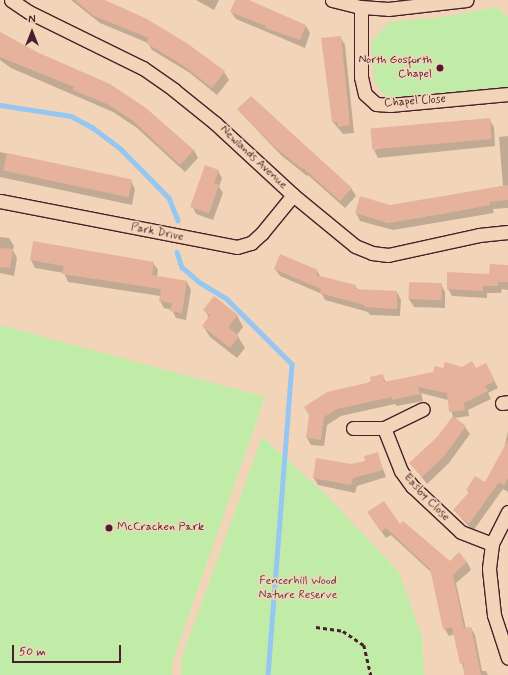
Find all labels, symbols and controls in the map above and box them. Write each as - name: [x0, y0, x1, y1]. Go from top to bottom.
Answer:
- north arrow: [12, 12, 52, 52]
- text: N: [28, 13, 36, 27]
- place label: North Gosforth Chapel: [358, 54, 432, 82]
- marker: North Gosforth Chapel: [435, 63, 445, 73]
- street label: Chapel Close: [383, 93, 447, 111]
- street label: Newlands Avenue: [216, 123, 290, 193]
- street label: Park Drive: [129, 221, 185, 245]
- street label: Easby Close: [400, 471, 452, 525]
- place label: McCracken Park: [117, 521, 202, 535]
- marker: McCracken Park: [104, 523, 114, 533]
- park label: Fencerhill Wood Nature Reserve: [258, 575, 338, 603]
- scale bar: [14, 637, 123, 663]
- text: 50 m: [19, 644, 46, 660]

